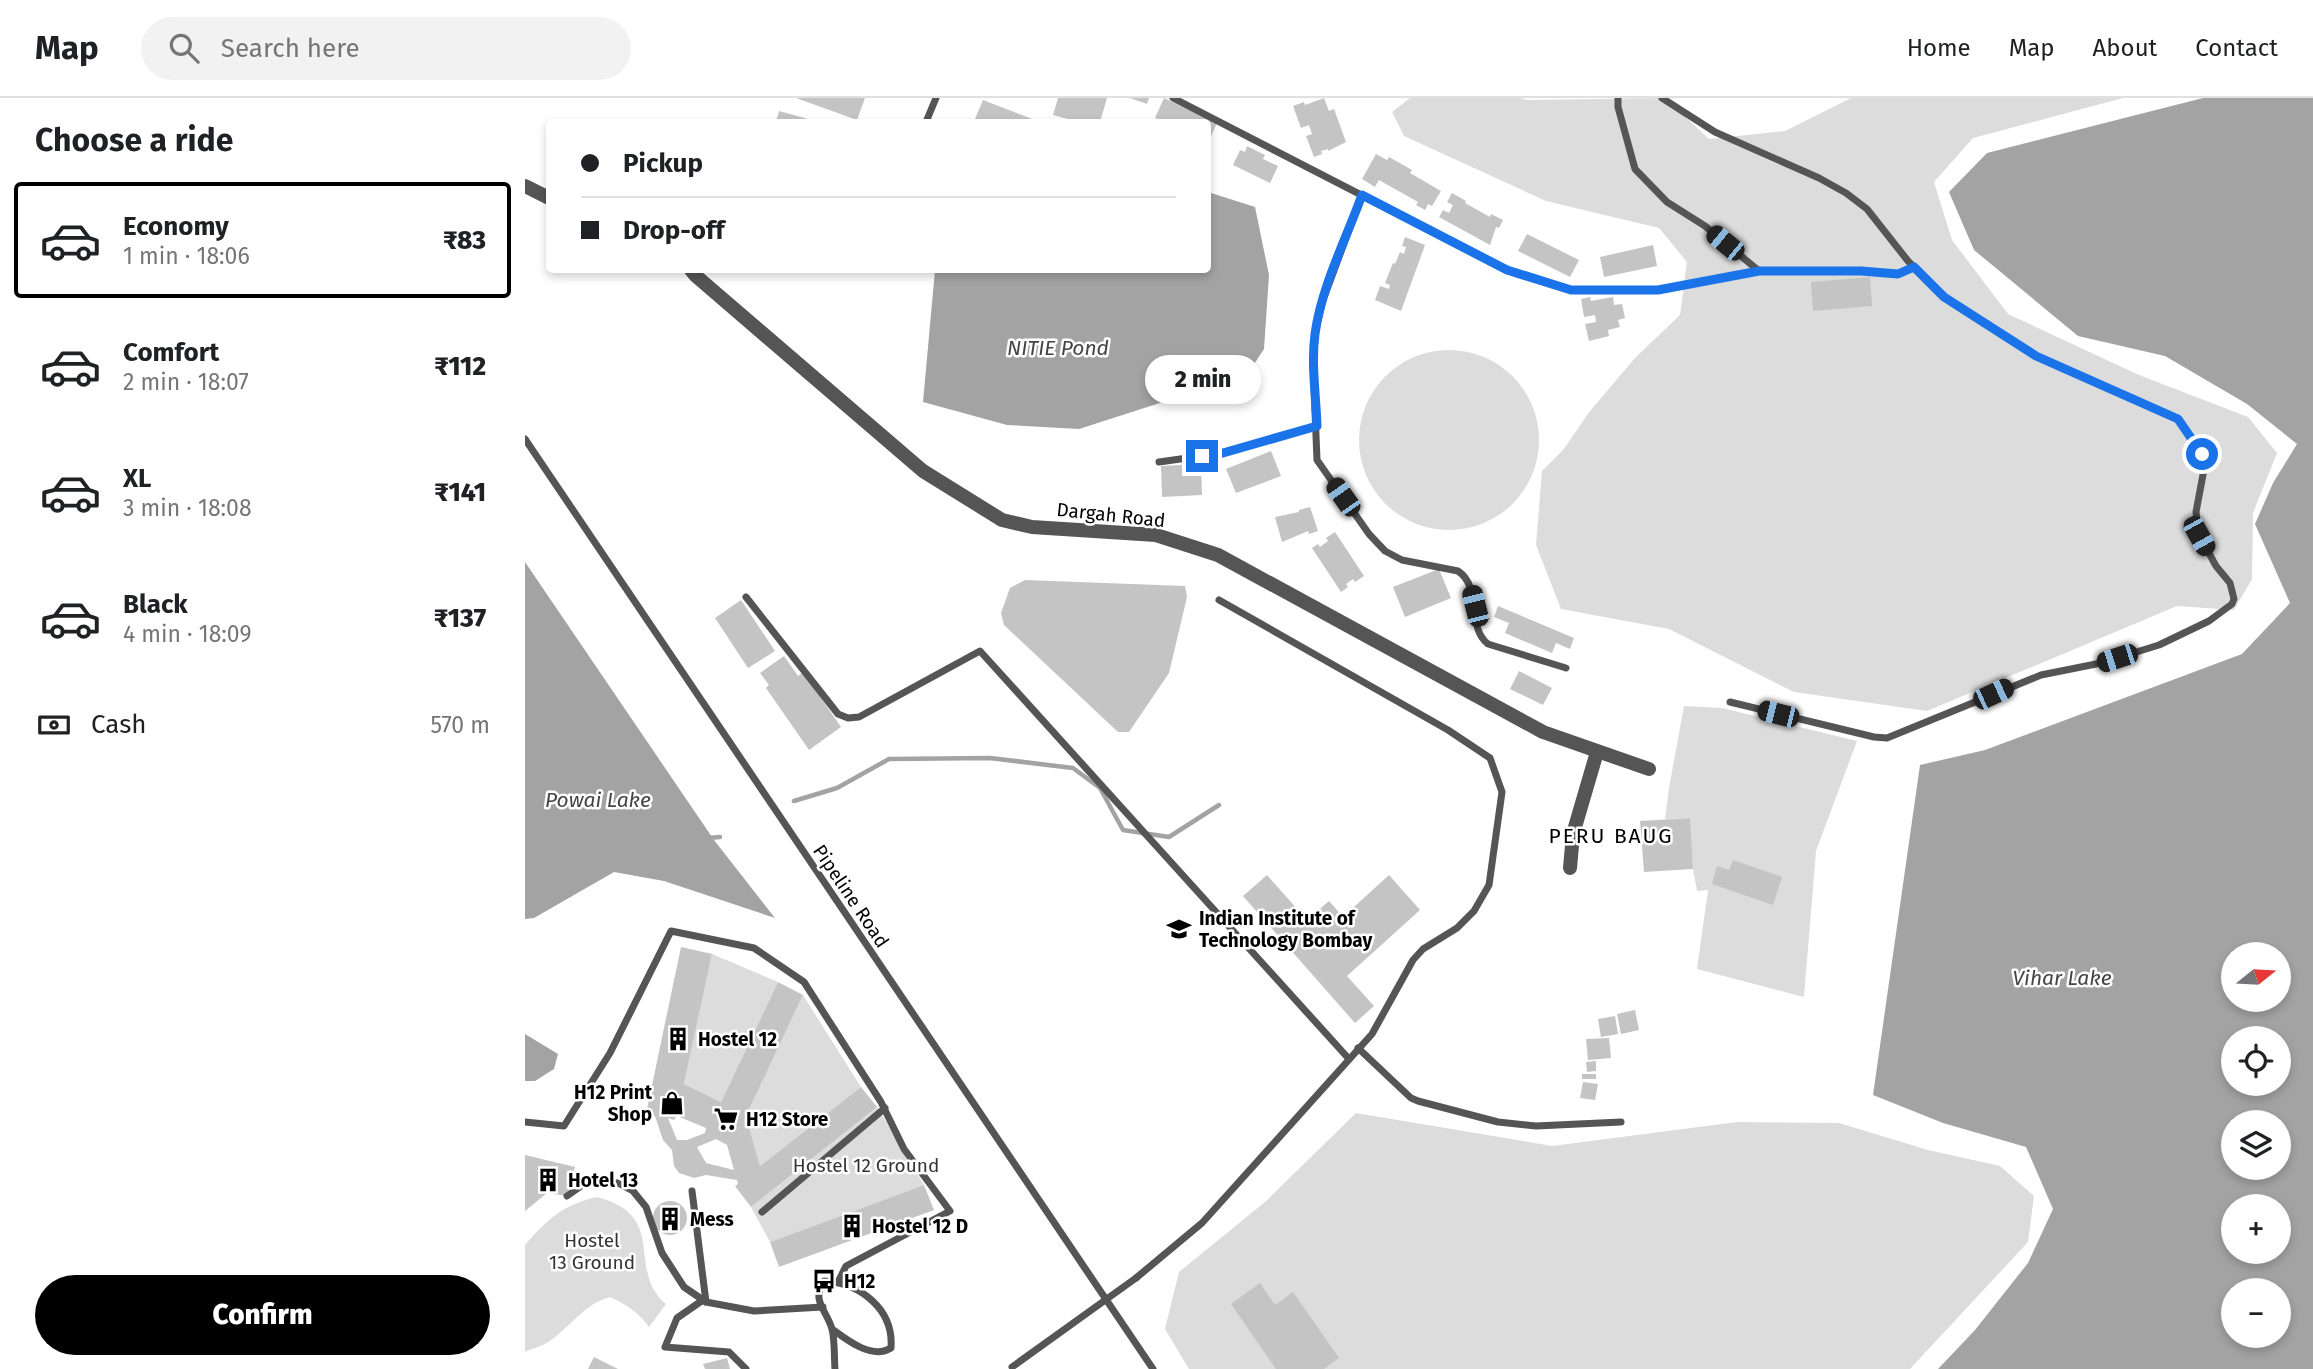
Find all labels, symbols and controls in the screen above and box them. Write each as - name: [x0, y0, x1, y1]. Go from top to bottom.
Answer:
- search box: [141, 17, 631, 80]
- text: Map: [35, 28, 99, 68]
- icon: search: [165, 29, 203, 67]
- text: Search here: [221, 33, 360, 64]
- text: Home: [1907, 34, 1971, 62]
- text: Map: [2009, 34, 2055, 62]
- text: About: [2093, 34, 2157, 62]
- text: Contact: [2195, 34, 2278, 62]
- text: Choose a ride: [35, 121, 233, 159]
- text: Pickup: [623, 148, 703, 179]
- icon: car: [39, 209, 102, 272]
- text: Economy: [123, 211, 229, 242]
- text: Drop-off: [623, 215, 725, 246]
- car: [1703, 222, 1748, 264]
- text: ₹83: [443, 225, 486, 256]
- text: 1 min · 18:06: [123, 242, 250, 270]
- icon: car: [39, 335, 102, 398]
- water label: NITIE Pond: [1007, 335, 1109, 361]
- text: Comfort: [123, 337, 219, 368]
- text: ₹112: [434, 351, 486, 382]
- callout: 2 min: [1144, 354, 1260, 404]
- text: 2 min: [1175, 365, 1231, 393]
- text: 2 min · 18:07: [123, 368, 249, 396]
- route start: [2186, 438, 2218, 470]
- route end: [1186, 440, 1218, 472]
- icon: car: [39, 461, 102, 524]
- text: XL: [123, 463, 151, 494]
- car: [1323, 474, 1364, 520]
- text: ₹141: [434, 477, 486, 508]
- text: 3 min · 18:08: [123, 494, 252, 522]
- street label: Dargah Road: [1055, 498, 1167, 532]
- car: [2180, 513, 2219, 559]
- car: [1460, 583, 1491, 629]
- icon: car: [39, 587, 102, 650]
- text: Black: [123, 589, 188, 620]
- text: ₹137: [434, 603, 486, 634]
- text: 4 min · 18:09: [123, 620, 252, 648]
- car: [2094, 642, 2141, 674]
- car: [1970, 676, 2017, 712]
- car: [1756, 699, 1801, 729]
- icon: cash: [35, 706, 73, 744]
- text: Cash: [91, 709, 147, 740]
- text: 570 m: [430, 711, 490, 739]
- water label: Powai Lake: [545, 787, 651, 813]
- district label: PERU BAUG: [1548, 823, 1674, 849]
- street label: Pipeline Road: [808, 840, 894, 952]
- place label: Indian Institute of Technology Bombay: [1199, 907, 1372, 952]
- school or university icon: Indian Institute of Technology Bombay: [1165, 915, 1193, 943]
- north arrow: [2221, 942, 2291, 1012]
- map controls: [2221, 942, 2291, 1348]
- water label: Vihar Lake: [2012, 965, 2112, 991]
- building icon: Hostel 12: [664, 1025, 692, 1053]
- button: locate: [2221, 1026, 2291, 1096]
- place label: Hostel 12: [698, 1028, 777, 1051]
- place label: H12 Print Shop: [574, 1081, 653, 1126]
- shop icon: H12 Print Shop: [658, 1089, 686, 1117]
- supermarket icon: H12 Store: [712, 1105, 740, 1133]
- place label: H12 Store: [746, 1108, 828, 1131]
- button: layers: [2221, 1110, 2291, 1180]
- park label: Hostel 12 Ground: [793, 1154, 939, 1177]
- building icon: Hotel 13: [534, 1166, 562, 1194]
- place label: Hotel 13: [568, 1169, 638, 1192]
- button: +: [2221, 1194, 2291, 1264]
- building icon: Mess: [656, 1205, 684, 1233]
- place label: Mess: [690, 1208, 734, 1231]
- building icon: Hostel 12 D: [838, 1212, 866, 1240]
- place label: Hostel 12 D: [872, 1215, 968, 1238]
- park label: Hostel 13 Ground: [549, 1229, 635, 1274]
- bus stop icon: H12: [810, 1267, 838, 1295]
- place label: H12: [844, 1270, 875, 1293]
- button: Confirm: [35, 1275, 490, 1355]
- button: −: [2221, 1278, 2291, 1348]

